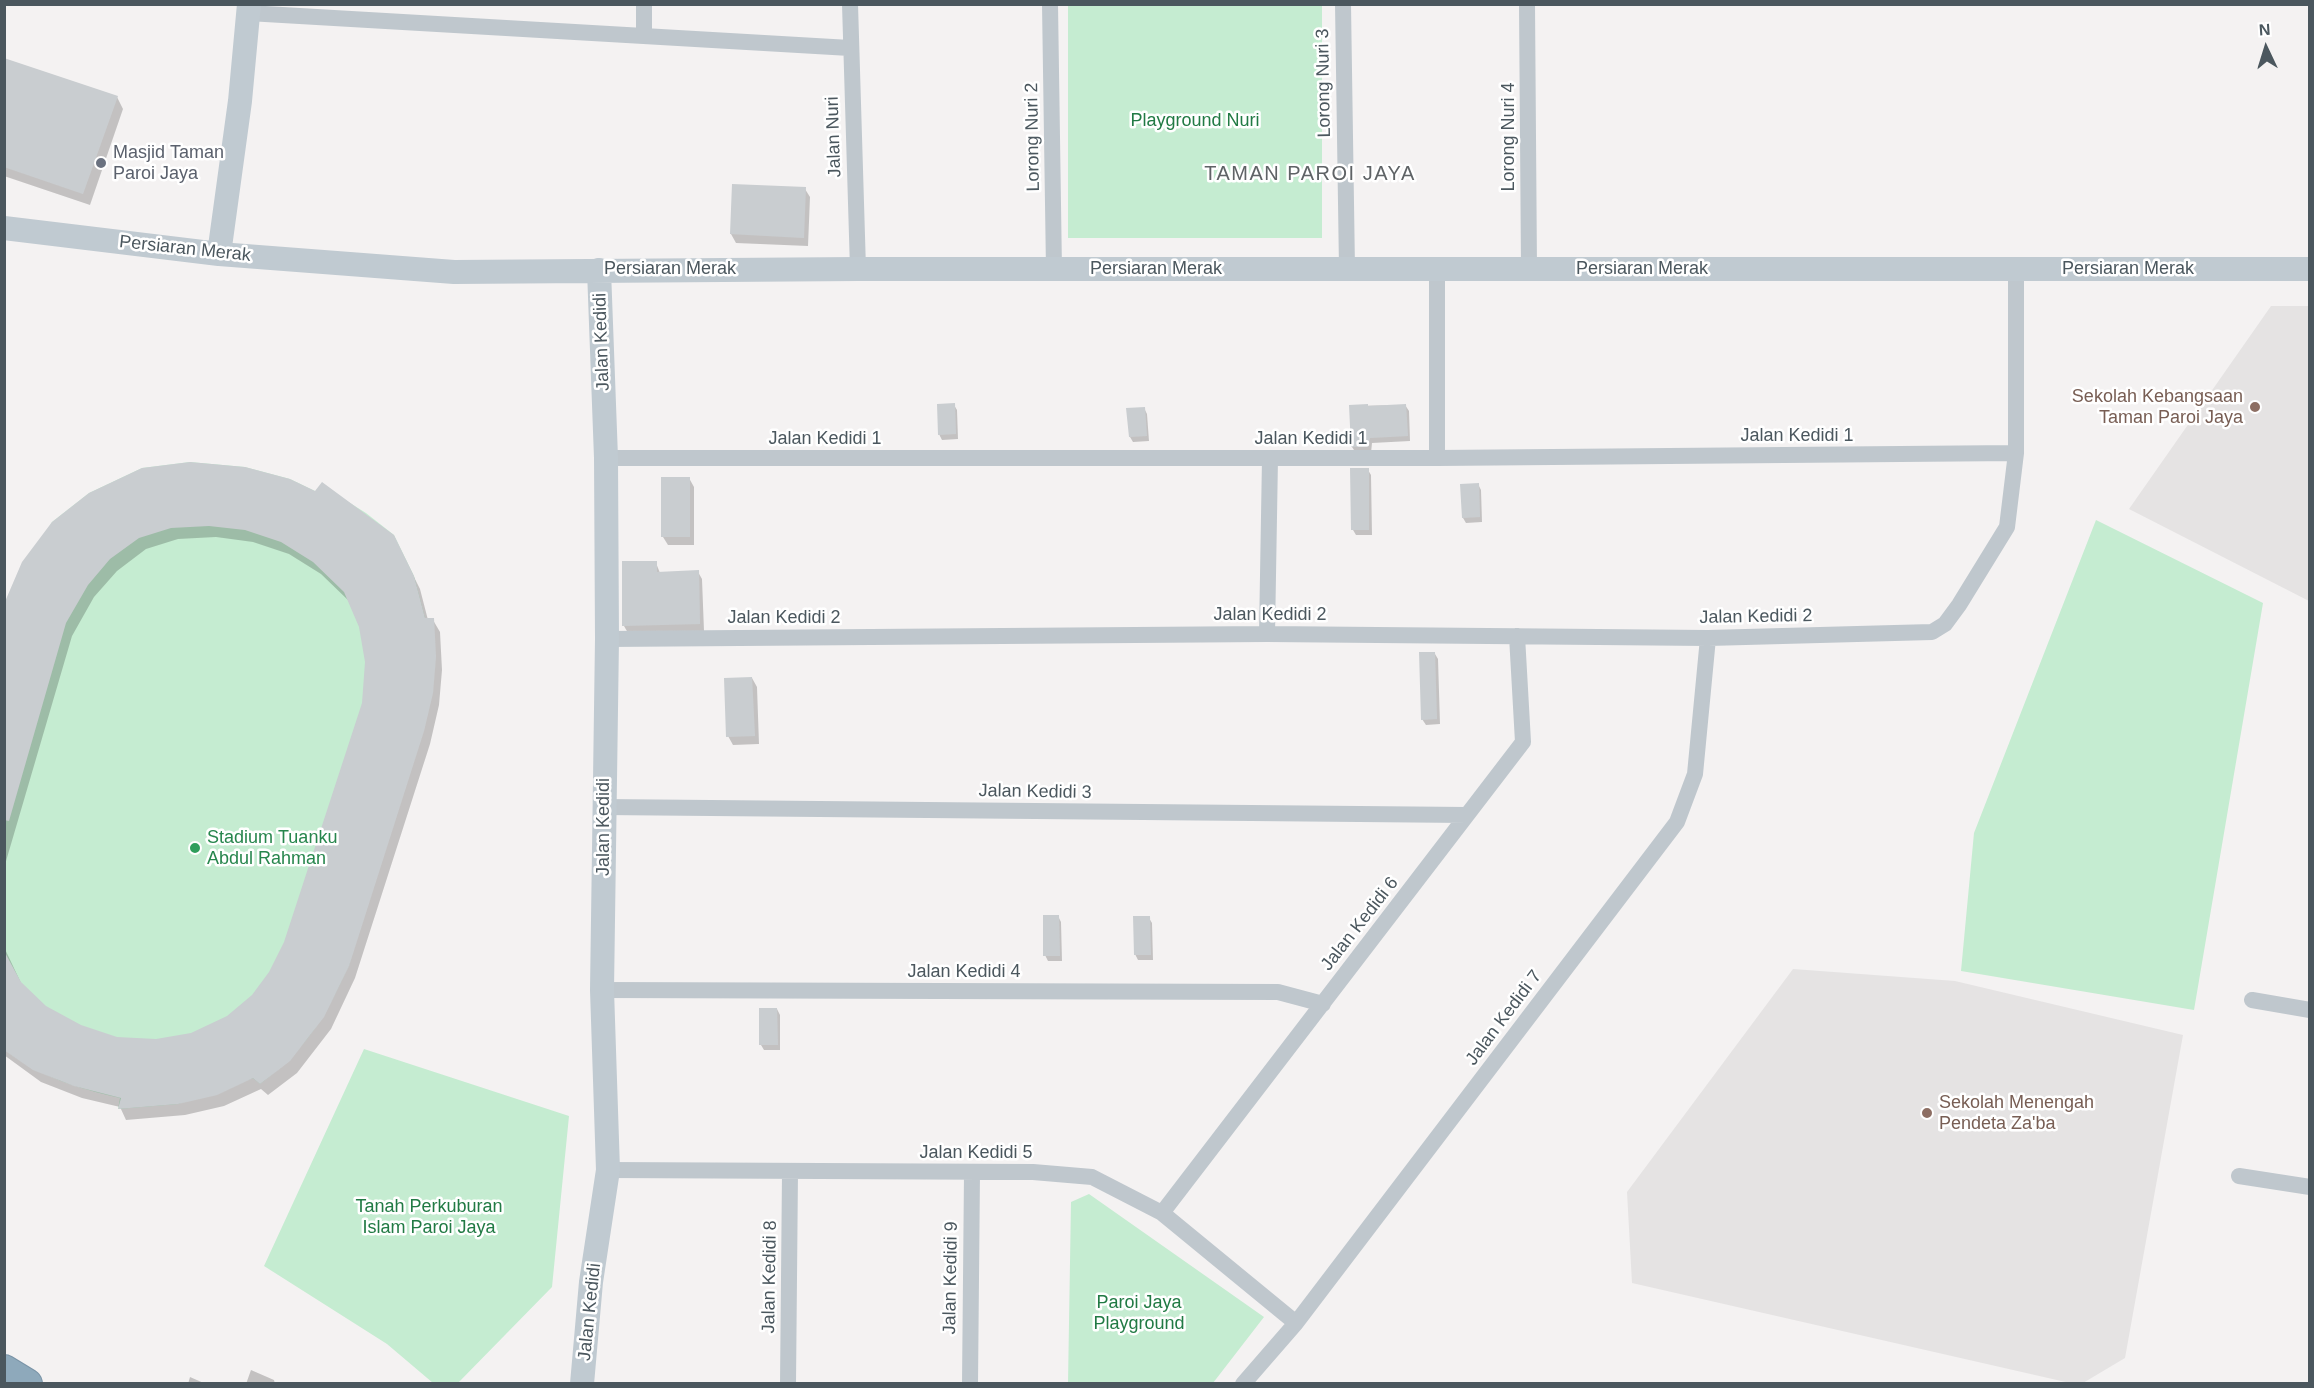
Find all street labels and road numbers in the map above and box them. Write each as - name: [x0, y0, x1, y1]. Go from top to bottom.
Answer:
- street label: Lorong Nuri 3: [1312, 28, 1336, 138]
- street label: Lorong Nuri 2: [1021, 82, 1045, 192]
- street label: Lorong Nuri 4: [1498, 82, 1520, 192]
- street label: Jalan Nuri: [822, 96, 846, 178]
- street label: Persiaran Merak: [118, 231, 252, 267]
- street label: Persiaran Merak: [604, 258, 736, 280]
- street label: Persiaran Merak: [1090, 258, 1222, 280]
- street label: Persiaran Merak: [1576, 258, 1708, 280]
- street label: Persiaran Merak: [2062, 258, 2194, 280]
- street label: Jalan Kedidi: [589, 293, 615, 391]
- street label: Jalan Kedidi 1: [1740, 425, 1854, 447]
- street label: Jalan Kedidi 1: [768, 428, 882, 450]
- street label: Jalan Kedidi 1: [1254, 428, 1368, 450]
- street label: Jalan Kedidi 2: [1213, 604, 1327, 626]
- street label: Jalan Kedidi 2: [1699, 605, 1813, 629]
- street label: Jalan Kedidi 2: [727, 607, 841, 629]
- street label: Jalan Kedidi: [593, 778, 615, 876]
- street label: Jalan Kedidi 3: [978, 780, 1092, 804]
- street label: Jalan Kedidi 6: [1317, 873, 1403, 975]
- street label: Jalan Kedidi 4: [907, 961, 1021, 983]
- street label: Jalan Kedidi 7: [1461, 966, 1547, 1070]
- street label: Jalan Kedidi 5: [919, 1142, 1033, 1164]
- street label: Jalan Kedidi 8: [758, 1220, 782, 1334]
- street label: Jalan Kedidi 9: [939, 1221, 963, 1335]
- street label: Jalan Kedidi: [574, 1262, 606, 1362]

